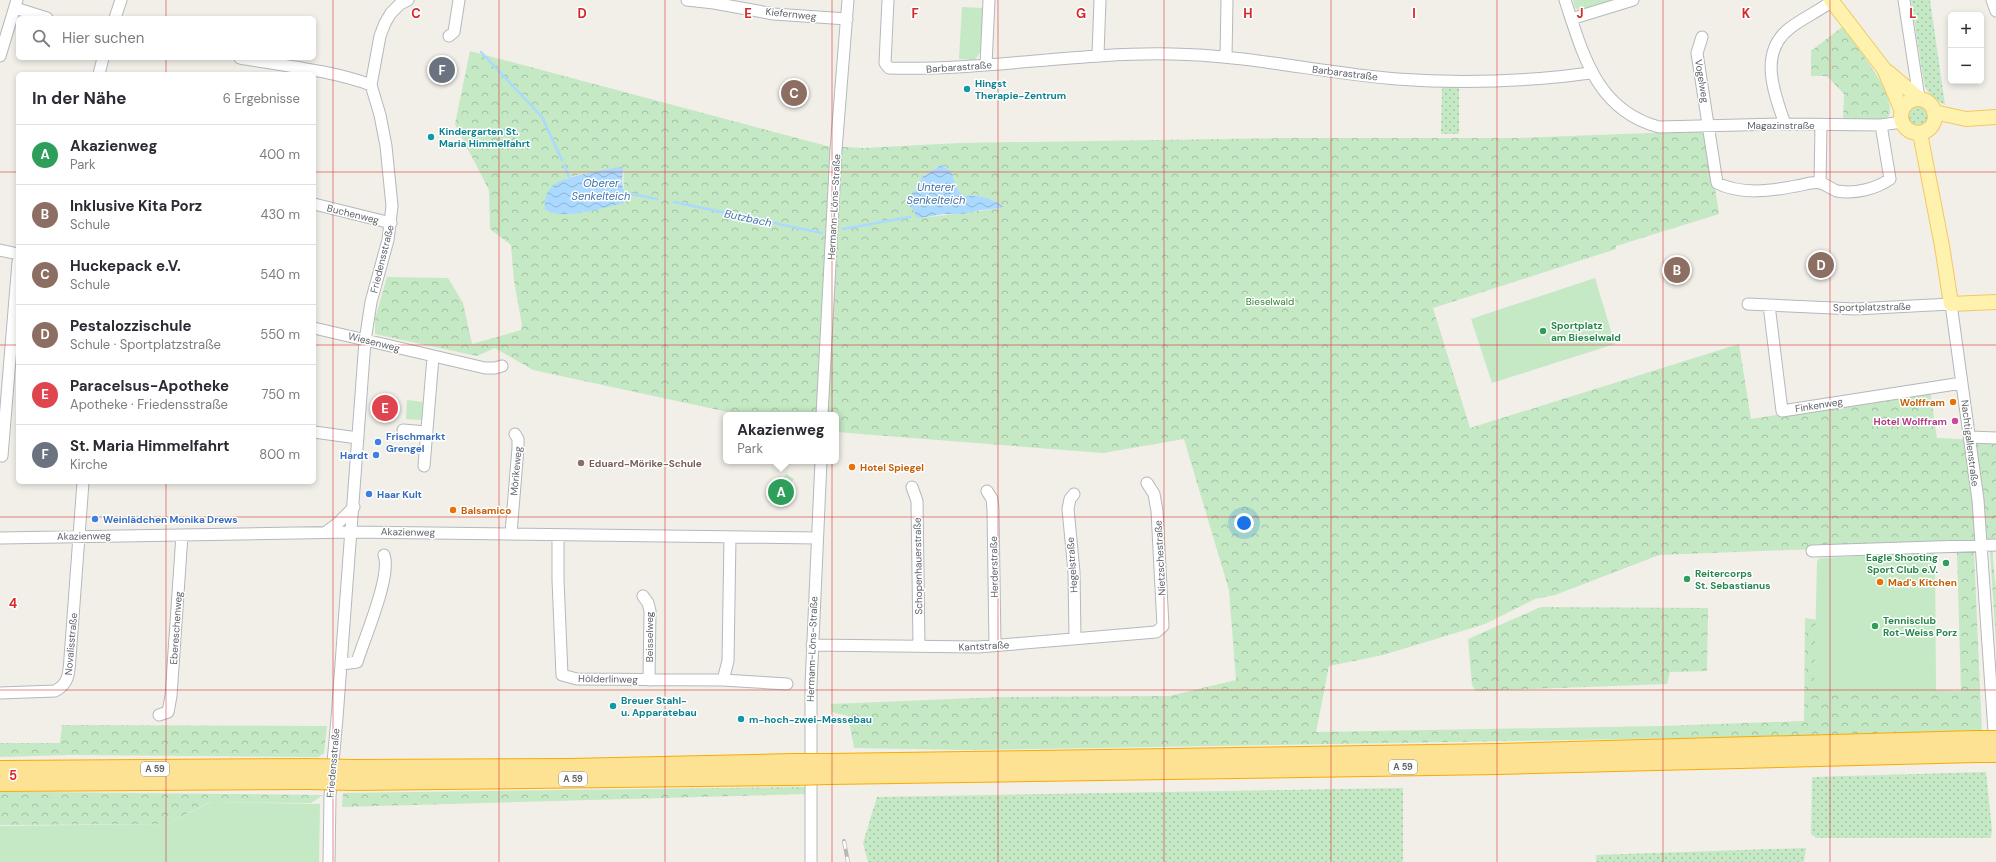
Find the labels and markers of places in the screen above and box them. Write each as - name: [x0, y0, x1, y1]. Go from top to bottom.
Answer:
- pin: F: [429, 55, 455, 85]
- place label: Hingst Therapie-Zentrum: [975, 77, 1066, 102]
- pin: C: [781, 78, 807, 108]
- marker: Hingst Therapie-Zentrum: [962, 84, 972, 94]
- place label: Kindergarten St. Maria Himmelfahrt: [439, 125, 530, 150]
- marker: Kindergarten St. Maria Himmelfahrt: [426, 132, 436, 142]
- pin: D: [1808, 250, 1834, 280]
- pin: B: [1664, 255, 1690, 285]
- place label: Sportplatz am Bieselwald: [1551, 319, 1621, 344]
- marker: Sportplatz am Bieselwald: [1538, 326, 1548, 336]
- pin: E: [372, 393, 398, 423]
- place label: Wolffram: [1900, 396, 1945, 409]
- marker: Wolffram: [1948, 397, 1958, 407]
- place label: Hotel Wolffram: [1874, 415, 1947, 428]
- marker: Hotel Wolffram: [1950, 416, 1960, 426]
- place label: Frischmarkt Grengel: [386, 430, 445, 455]
- marker: Frischmarkt Grengel: [373, 437, 383, 447]
- place label: Hardt: [340, 449, 368, 462]
- marker: Hardt: [371, 450, 381, 460]
- place label: Eduard-Mörike-Schule: [589, 457, 702, 470]
- marker: Eduard-Mörike-Schule: [576, 458, 586, 468]
- place label: Hotel Spiegel: [860, 461, 924, 474]
- marker: Hotel Spiegel: [847, 462, 857, 472]
- pin: A: [768, 477, 794, 507]
- place label: Haar Kult: [377, 488, 422, 501]
- marker: Haar Kult: [364, 489, 374, 499]
- place label: Balsamico: [461, 504, 511, 517]
- marker: Balsamico: [448, 505, 458, 515]
- place label: Weinlädchen Monika Drews: [103, 513, 238, 526]
- marker: Weinlädchen Monika Drews: [90, 514, 100, 524]
- place label: Eagle Shooting Sport Club e.V.: [1866, 551, 1938, 576]
- marker: Eagle Shooting Sport Club e.V.: [1941, 558, 1951, 568]
- place label: Reitercorps St. Sebastianus: [1695, 567, 1770, 592]
- marker: Reitercorps St. Sebastianus: [1682, 574, 1692, 584]
- place label: Mad's Kitchen: [1888, 576, 1957, 589]
- marker: Mad's Kitchen: [1875, 577, 1885, 587]
- place label: Tennisclub Rot-Weiss Porz: [1883, 614, 1957, 639]
- marker: Tennisclub Rot-Weiss Porz: [1870, 621, 1880, 631]
- place label: Breuer Stahl- u. Apparatebau: [621, 694, 697, 719]
- marker: Breuer Stahl- u. Apparatebau: [608, 701, 618, 711]
- place label: m-hoch-zwei-Messebau: [749, 713, 872, 726]
- marker: m-hoch-zwei-Messebau: [736, 714, 746, 724]

